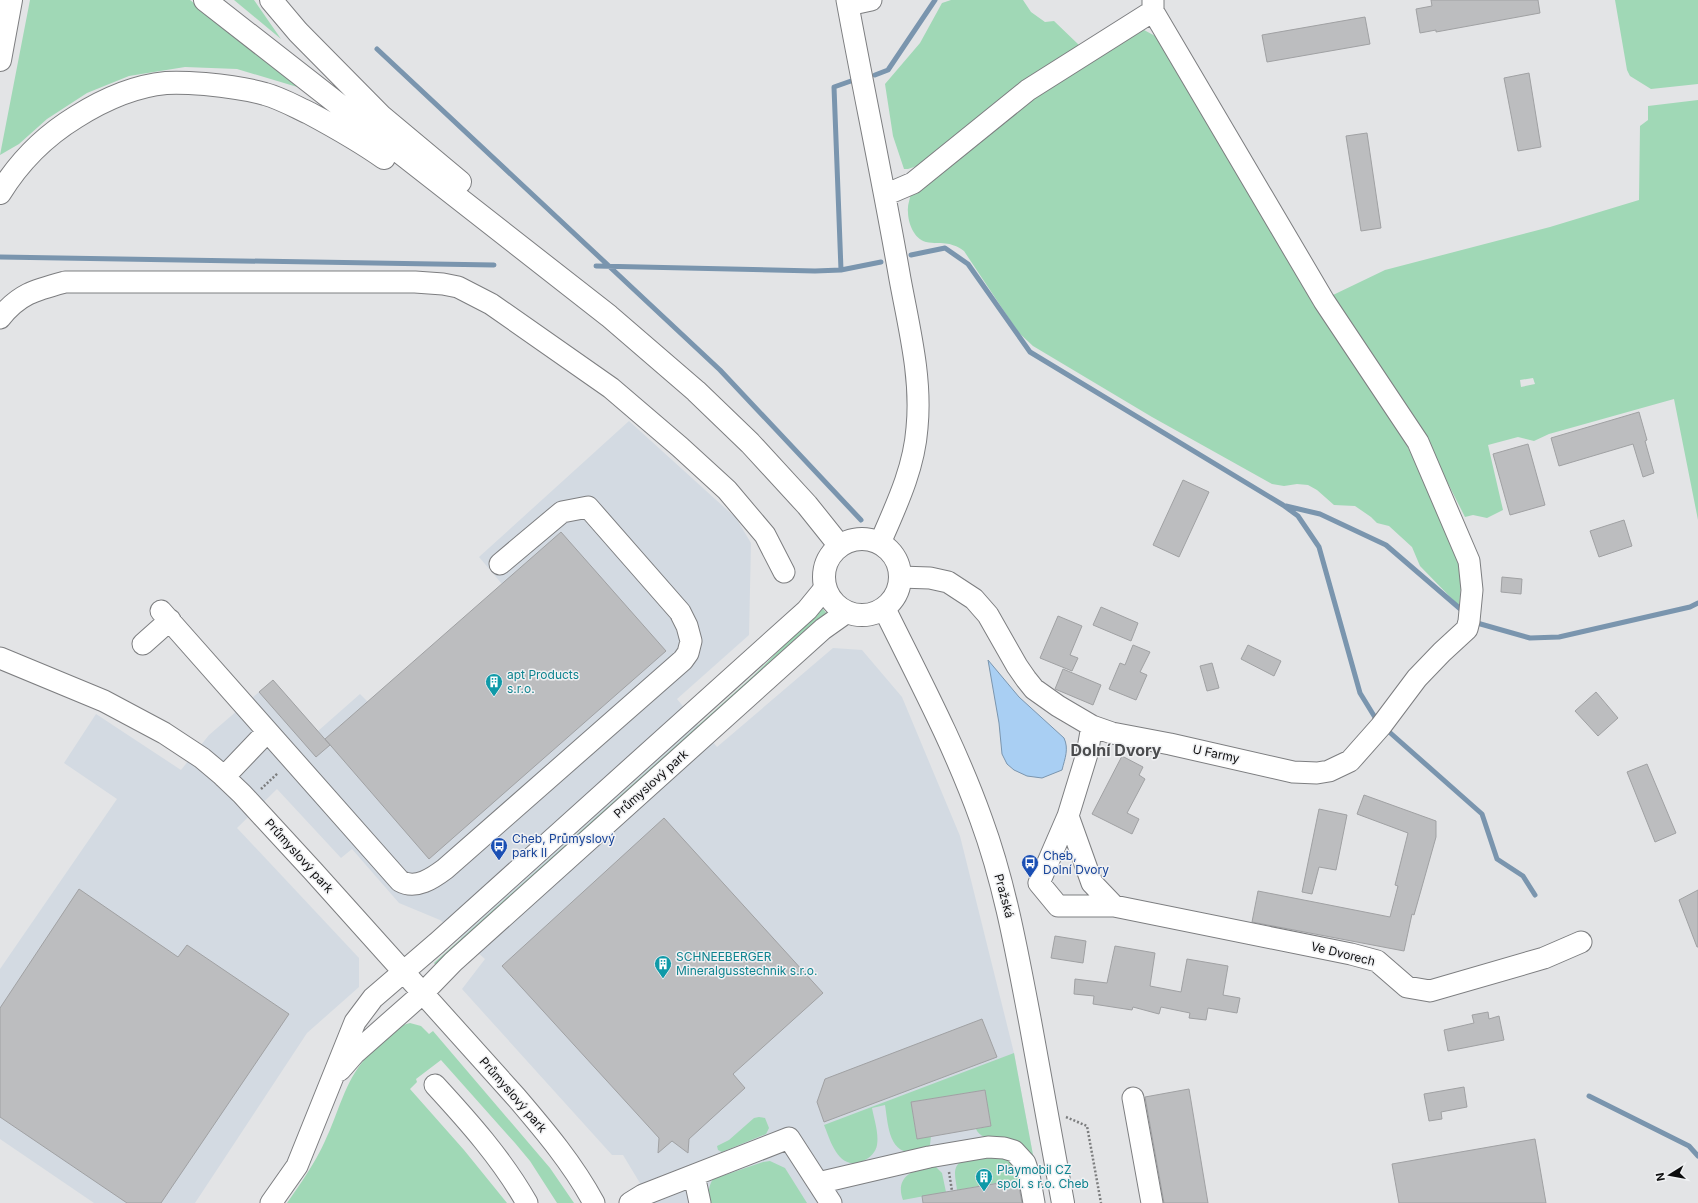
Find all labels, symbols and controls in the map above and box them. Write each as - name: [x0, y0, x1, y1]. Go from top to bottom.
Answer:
- place label: apt Products s.r.o.: [507, 667, 579, 696]
- building icon: apt Products s.r.o.: [484, 672, 504, 697]
- district label: Dolní Dvory: [1071, 740, 1162, 760]
- street label: U Farmy: [1191, 741, 1241, 766]
- street label: Průmyslový park: [610, 746, 691, 821]
- street label: Průmyslový park: [262, 815, 337, 896]
- place label: Cheb, Průmyslový park II: [512, 831, 615, 860]
- bus stop icon: Cheb, Průmyslový park II: [489, 836, 509, 861]
- place label: Cheb, Dolní Dvory: [1043, 848, 1109, 877]
- bus stop icon: Cheb, Dolní Dvory: [1020, 853, 1040, 878]
- street label: Pražská: [991, 872, 1018, 920]
- street label: Ve Dvorech: [1309, 938, 1377, 969]
- place label: SCHNEEBERGER Mineralgusstechnik s.r.o.: [676, 949, 818, 978]
- building icon: SCHNEEBERGER Mineralgusstechnik s.r.o.: [653, 954, 673, 979]
- street label: Průmyslový park: [477, 1054, 550, 1136]
- north arrow: [1650, 1155, 1690, 1195]
- place label: Playmobil CZ spol. s r.o. Cheb: [997, 1162, 1089, 1191]
- building icon: Playmobil CZ spol. s r.o. Cheb: [974, 1167, 994, 1192]
- text: N: [1653, 1171, 1668, 1182]

